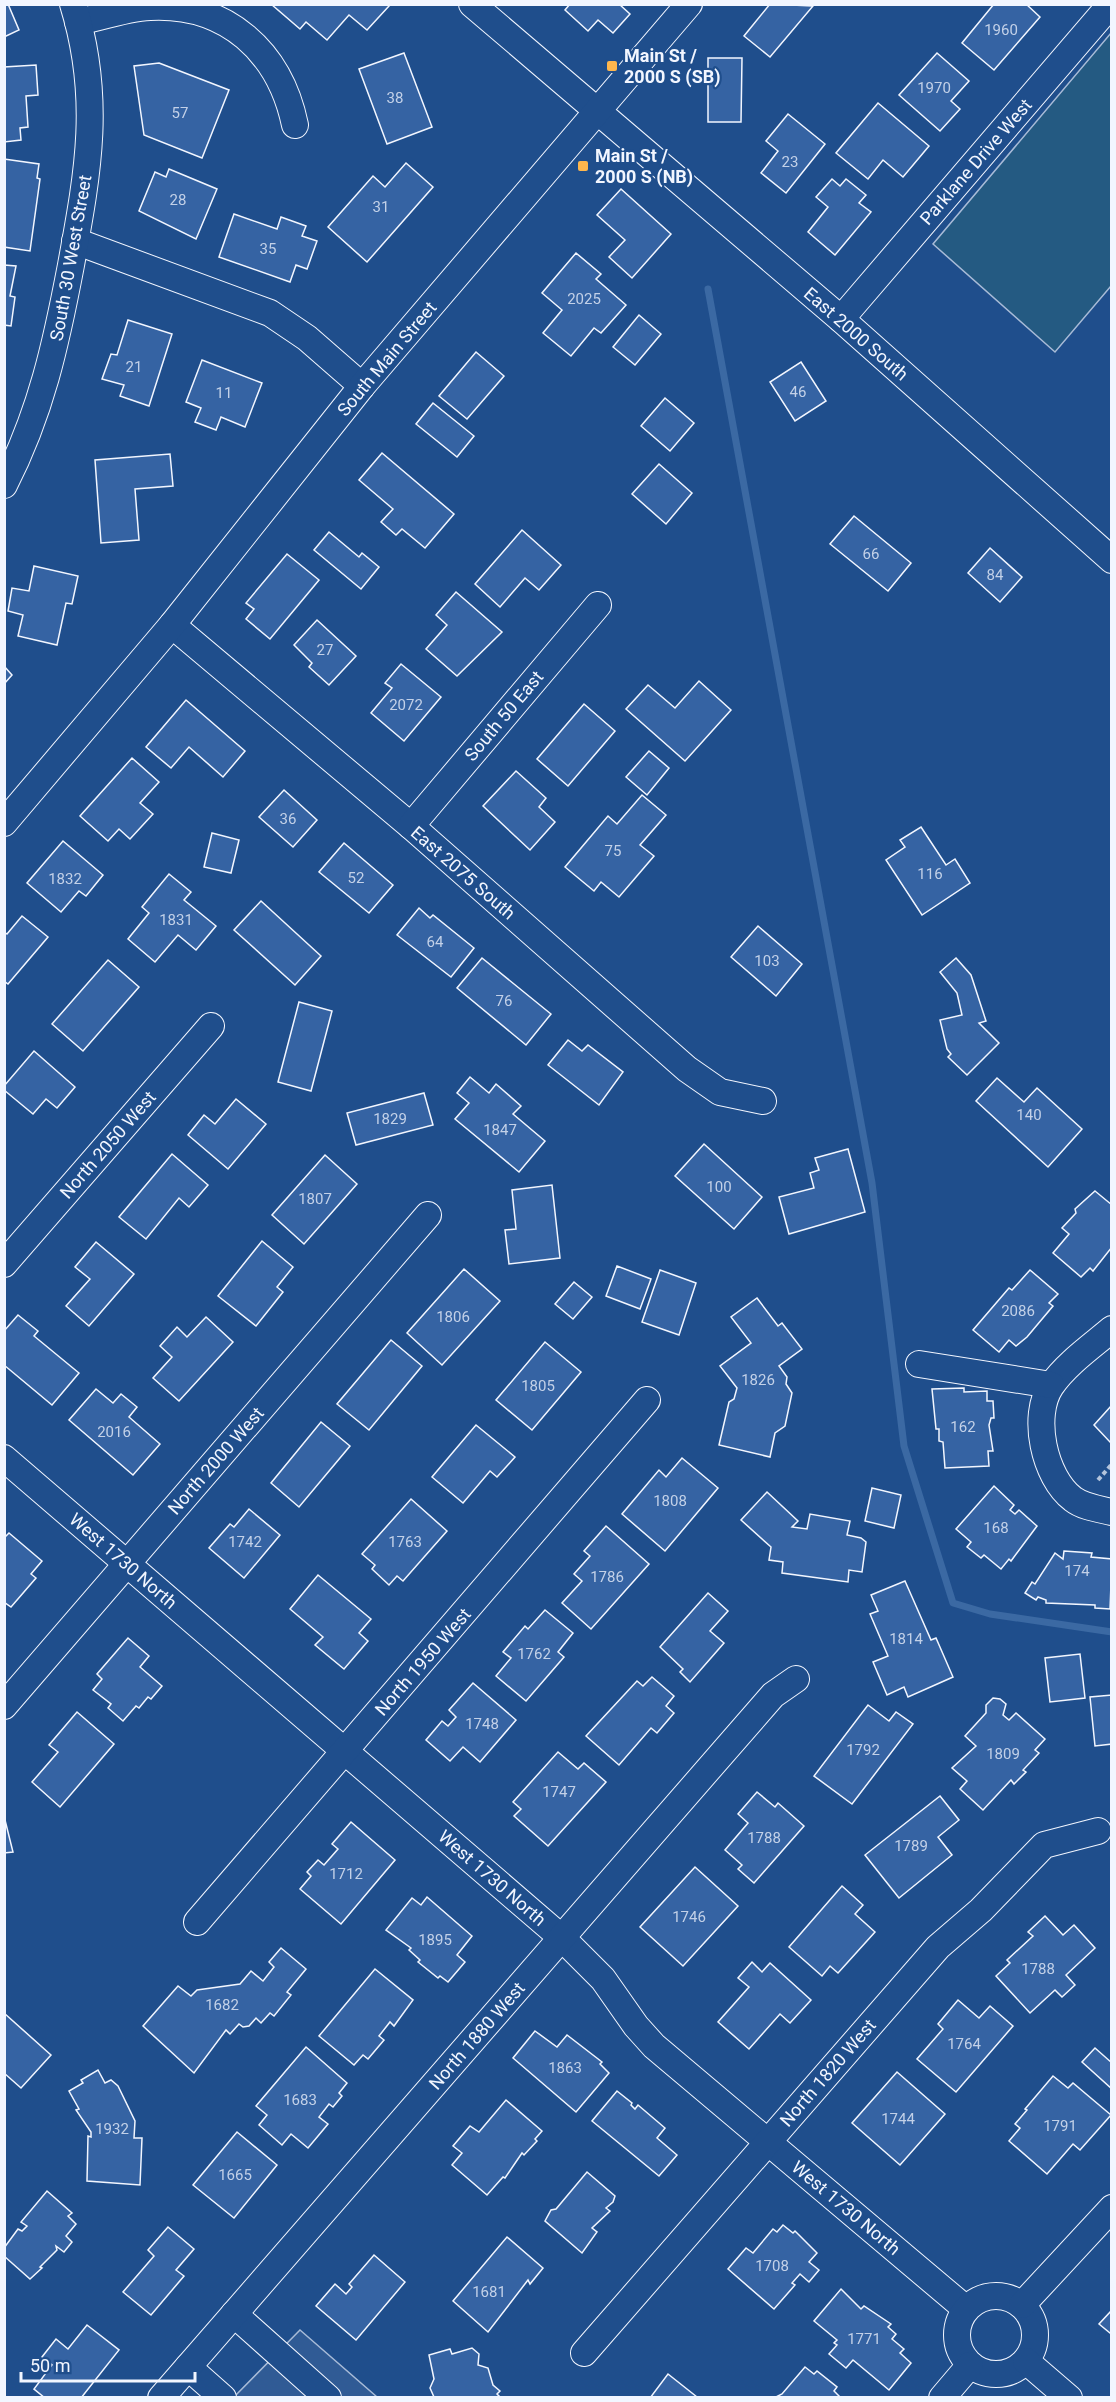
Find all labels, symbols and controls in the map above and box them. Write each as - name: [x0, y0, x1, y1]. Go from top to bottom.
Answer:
- house number: 1960: [984, 21, 1018, 39]
- place label: Main St / 2000 S (SB): [624, 45, 721, 88]
- marker: Main St / 2000 S (SB): [605, 59, 619, 73]
- house number: 1970: [917, 79, 951, 97]
- house number: 38: [387, 89, 403, 107]
- street label: Parklane Drive West: [915, 94, 1036, 229]
- house number: 57: [172, 104, 188, 122]
- place label: Main St / 2000 S (NB): [595, 145, 693, 188]
- house number: 23: [782, 153, 798, 171]
- marker: Main St / 2000 S (NB): [576, 159, 590, 173]
- street label: South 30 West Street: [46, 173, 95, 343]
- house number: 28: [170, 191, 186, 209]
- house number: 31: [373, 198, 389, 216]
- house number: 35: [260, 240, 276, 258]
- street label: East 2000 South: [800, 283, 913, 385]
- house number: 2025: [567, 290, 601, 308]
- street label: South Main Street: [333, 297, 441, 420]
- house number: 21: [126, 358, 142, 376]
- house number: 46: [790, 383, 806, 401]
- house number: 11: [216, 384, 232, 402]
- house number: 66: [863, 545, 879, 563]
- house number: 84: [987, 566, 1004, 584]
- house number: 27: [317, 641, 333, 659]
- street label: South 50 East: [460, 666, 547, 765]
- house number: 2072: [389, 696, 423, 714]
- house number: 36: [280, 810, 296, 828]
- street label: East 2075 South: [407, 822, 520, 924]
- house number: 75: [605, 842, 621, 860]
- house number: 116: [917, 865, 943, 883]
- house number: 52: [348, 869, 364, 887]
- house number: 1832: [48, 870, 82, 888]
- house number: 1831: [159, 911, 193, 929]
- house number: 64: [427, 933, 444, 951]
- house number: 103: [754, 952, 780, 970]
- house number: 76: [496, 992, 512, 1010]
- street label: North 2050 West: [55, 1087, 160, 1203]
- house number: 140: [1016, 1106, 1042, 1124]
- house number: 1829: [373, 1110, 407, 1128]
- house number: 1847: [483, 1121, 517, 1139]
- house number: 100: [706, 1178, 732, 1196]
- house number: 1807: [298, 1190, 332, 1208]
- house number: 2086: [1001, 1302, 1035, 1320]
- house number: 1806: [436, 1308, 470, 1326]
- house number: 1826: [741, 1371, 775, 1389]
- house number: 1805: [521, 1377, 555, 1395]
- street label: North 2000 West: [163, 1403, 268, 1519]
- house number: 162: [950, 1418, 976, 1436]
- house number: 2016: [97, 1423, 131, 1441]
- house number: 1808: [653, 1492, 687, 1510]
- street label: West 1730 North: [65, 1508, 181, 1613]
- house number: 168: [983, 1519, 1009, 1537]
- house number: 1742: [228, 1533, 262, 1551]
- house number: 1763: [388, 1533, 422, 1551]
- house number: 174: [1064, 1562, 1090, 1580]
- house number: 1786: [590, 1568, 624, 1586]
- street label: North 1950 West: [370, 1604, 475, 1720]
- house number: 1814: [889, 1630, 923, 1648]
- house number: 1762: [517, 1645, 551, 1663]
- house number: 1748: [465, 1715, 499, 1733]
- house number: 1792: [846, 1741, 880, 1759]
- house number: 1809: [986, 1745, 1020, 1763]
- house number: 1747: [542, 1783, 576, 1801]
- street label: West 1730 North: [434, 1825, 550, 1930]
- house number: 1788: [747, 1829, 781, 1847]
- house number: 1789: [894, 1837, 928, 1855]
- house number: 1712: [329, 1865, 363, 1883]
- house number: 1746: [672, 1908, 706, 1926]
- house number: 1895: [418, 1931, 452, 1949]
- house number: 1788: [1021, 1960, 1055, 1978]
- street label: North 1880 West: [424, 1978, 529, 2094]
- house number: 1682: [205, 1996, 239, 2014]
- street label: North 1820 West: [775, 2015, 880, 2131]
- house number: 1764: [947, 2035, 981, 2053]
- house number: 1863: [548, 2059, 582, 2077]
- house number: 1683: [283, 2091, 317, 2109]
- house number: 1744: [881, 2110, 915, 2128]
- house number: 1791: [1043, 2117, 1077, 2135]
- house number: 1932: [95, 2120, 129, 2138]
- street label: West 1730 North: [788, 2156, 905, 2259]
- house number: 1665: [218, 2166, 252, 2184]
- house number: 1708: [755, 2257, 789, 2275]
- house number: 1681: [472, 2283, 506, 2301]
- house number: 1771: [847, 2330, 881, 2348]
- scale bar: [21, 2345, 195, 2383]
- text: 50 m: [30, 2355, 70, 2376]

